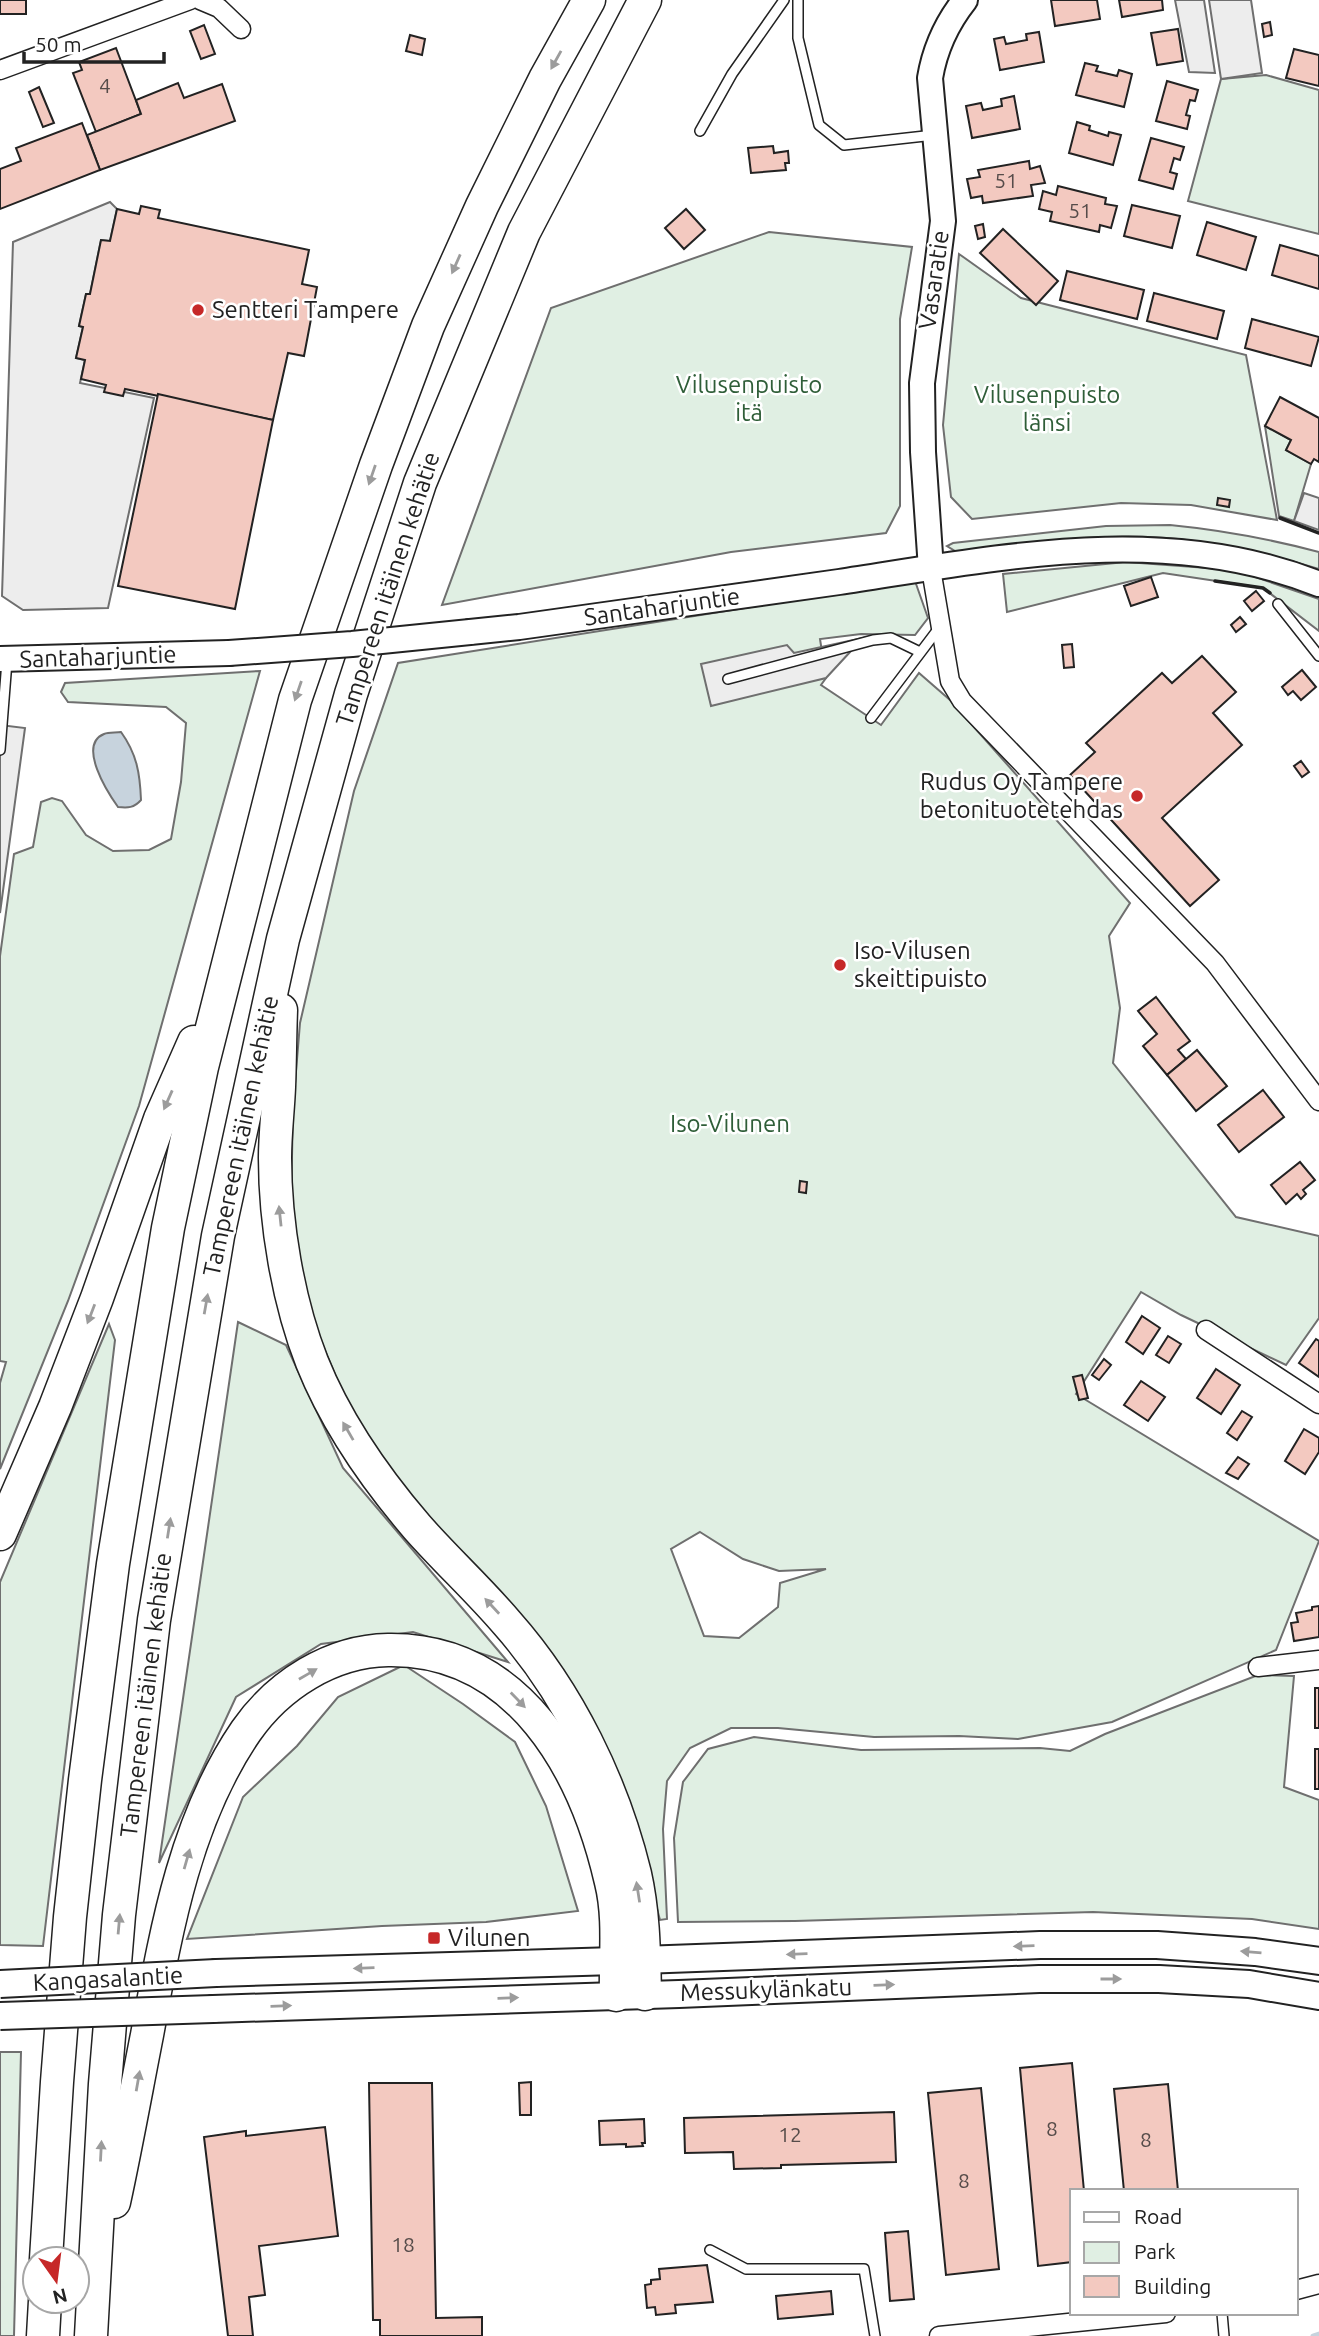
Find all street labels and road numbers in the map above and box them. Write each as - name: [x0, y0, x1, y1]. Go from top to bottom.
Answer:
- street label: Vasaratie: [913, 229, 954, 331]
- street label: Tampereen itäinen kehätie: [330, 448, 445, 729]
- street label: Santaharjuntie: [582, 582, 742, 631]
- street label: Santaharjuntie: [19, 640, 177, 673]
- street label: Tampereen itäinen kehätie: [198, 993, 284, 1279]
- street label: Tampereen itäinen kehätie: [115, 1551, 176, 1839]
- street label: Kangasalantie: [32, 1961, 184, 1996]
- street label: Messukylänkatu: [679, 1973, 853, 2006]

